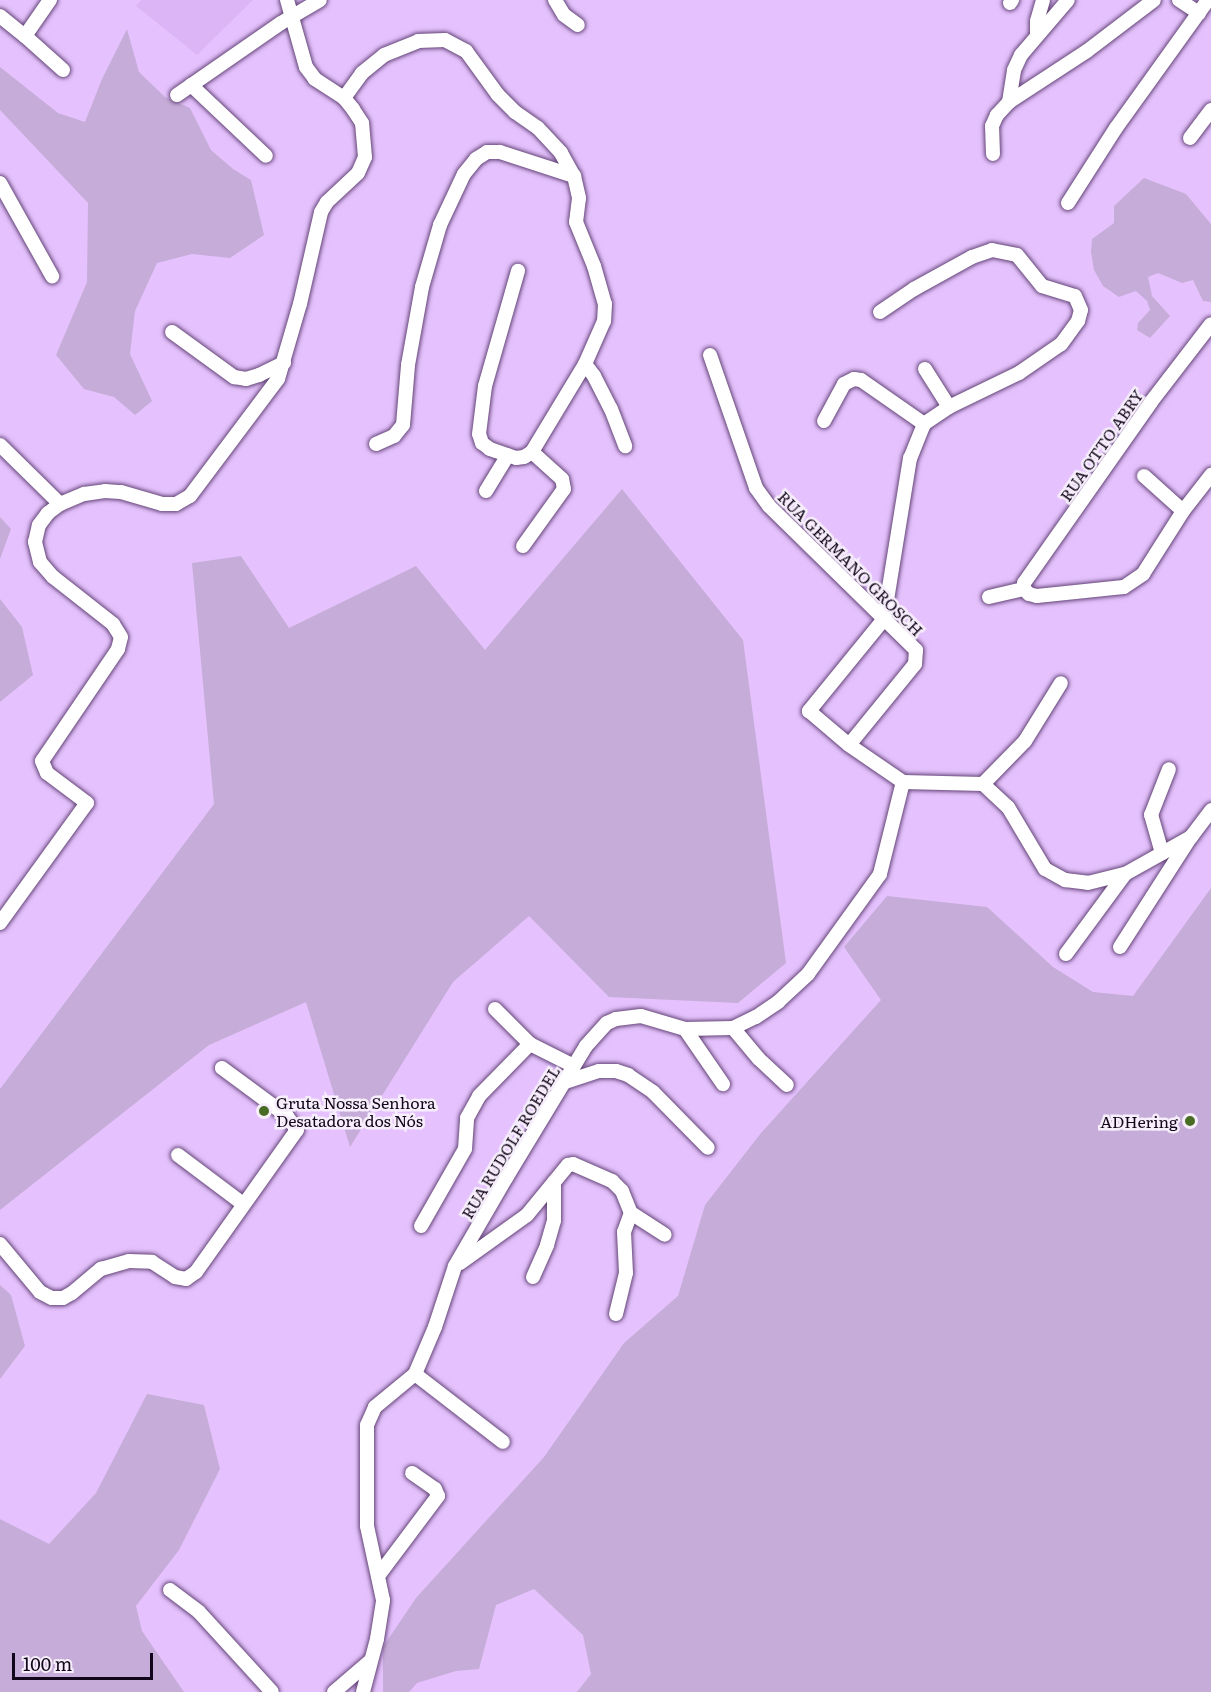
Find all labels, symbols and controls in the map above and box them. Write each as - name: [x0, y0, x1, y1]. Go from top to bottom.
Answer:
- street label: RUA OTTO ABRY: [1055, 386, 1147, 504]
- street label: RUA GERMANO GROSCH: [775, 487, 927, 639]
- street label: RUA RUDOLF ROEDEL: [457, 1062, 563, 1222]
- place label: Gruta Nossa Senhora Desatadora dos Nós: [276, 1092, 436, 1130]
- marker: Gruta Nossa Senhora Desatadora dos Nós: [257, 1104, 271, 1118]
- place label: ADHering: [1100, 1111, 1178, 1131]
- marker: ADHering: [1183, 1114, 1197, 1128]
- scale bar: [15, 1641, 156, 1679]
- text: 100 m: [23, 1650, 72, 1677]

